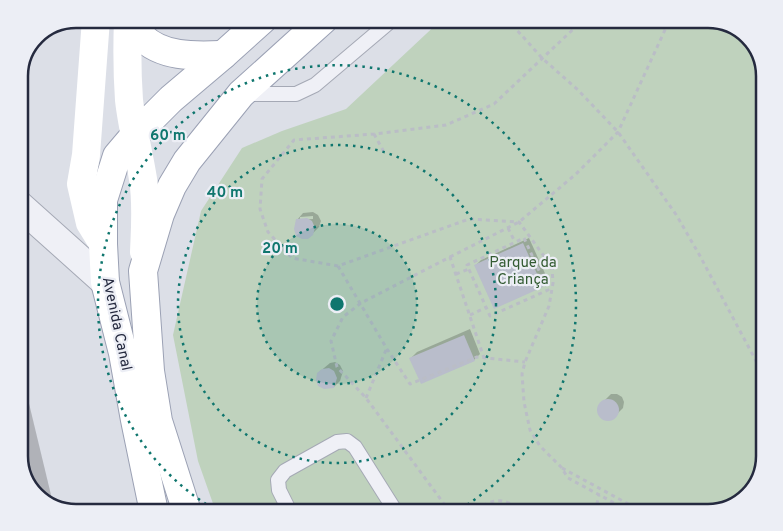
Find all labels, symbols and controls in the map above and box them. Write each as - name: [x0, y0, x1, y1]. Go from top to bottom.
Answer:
- text: 60 m: [150, 127, 186, 146]
- text: 40 m: [207, 184, 243, 203]
- text: 20 m: [262, 240, 298, 259]
- park label: Parque da Criança: [489, 254, 557, 290]
- street label: Avenida Canal: [97, 275, 135, 373]
- centre of rings: [328, 295, 346, 313]

